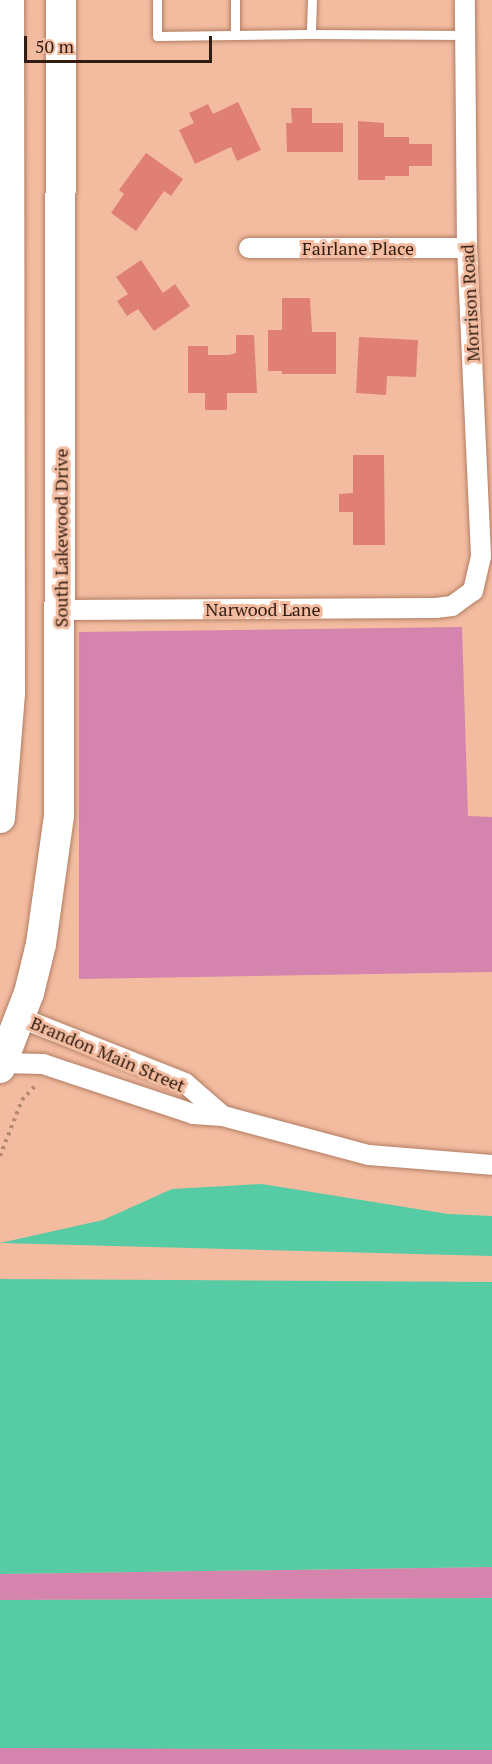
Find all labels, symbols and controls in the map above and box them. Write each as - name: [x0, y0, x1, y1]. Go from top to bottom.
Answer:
- scale bar: [27, 24, 214, 62]
- text: 50 m: [35, 34, 74, 58]
- street label: Fairlane Place: [302, 237, 414, 259]
- street label: Morrison Road: [456, 244, 484, 362]
- street label: South Lakewood Drive: [50, 449, 72, 627]
- street label: Narwood Lane: [205, 598, 321, 620]
- street label: Brandon Main Street: [27, 1012, 189, 1096]

